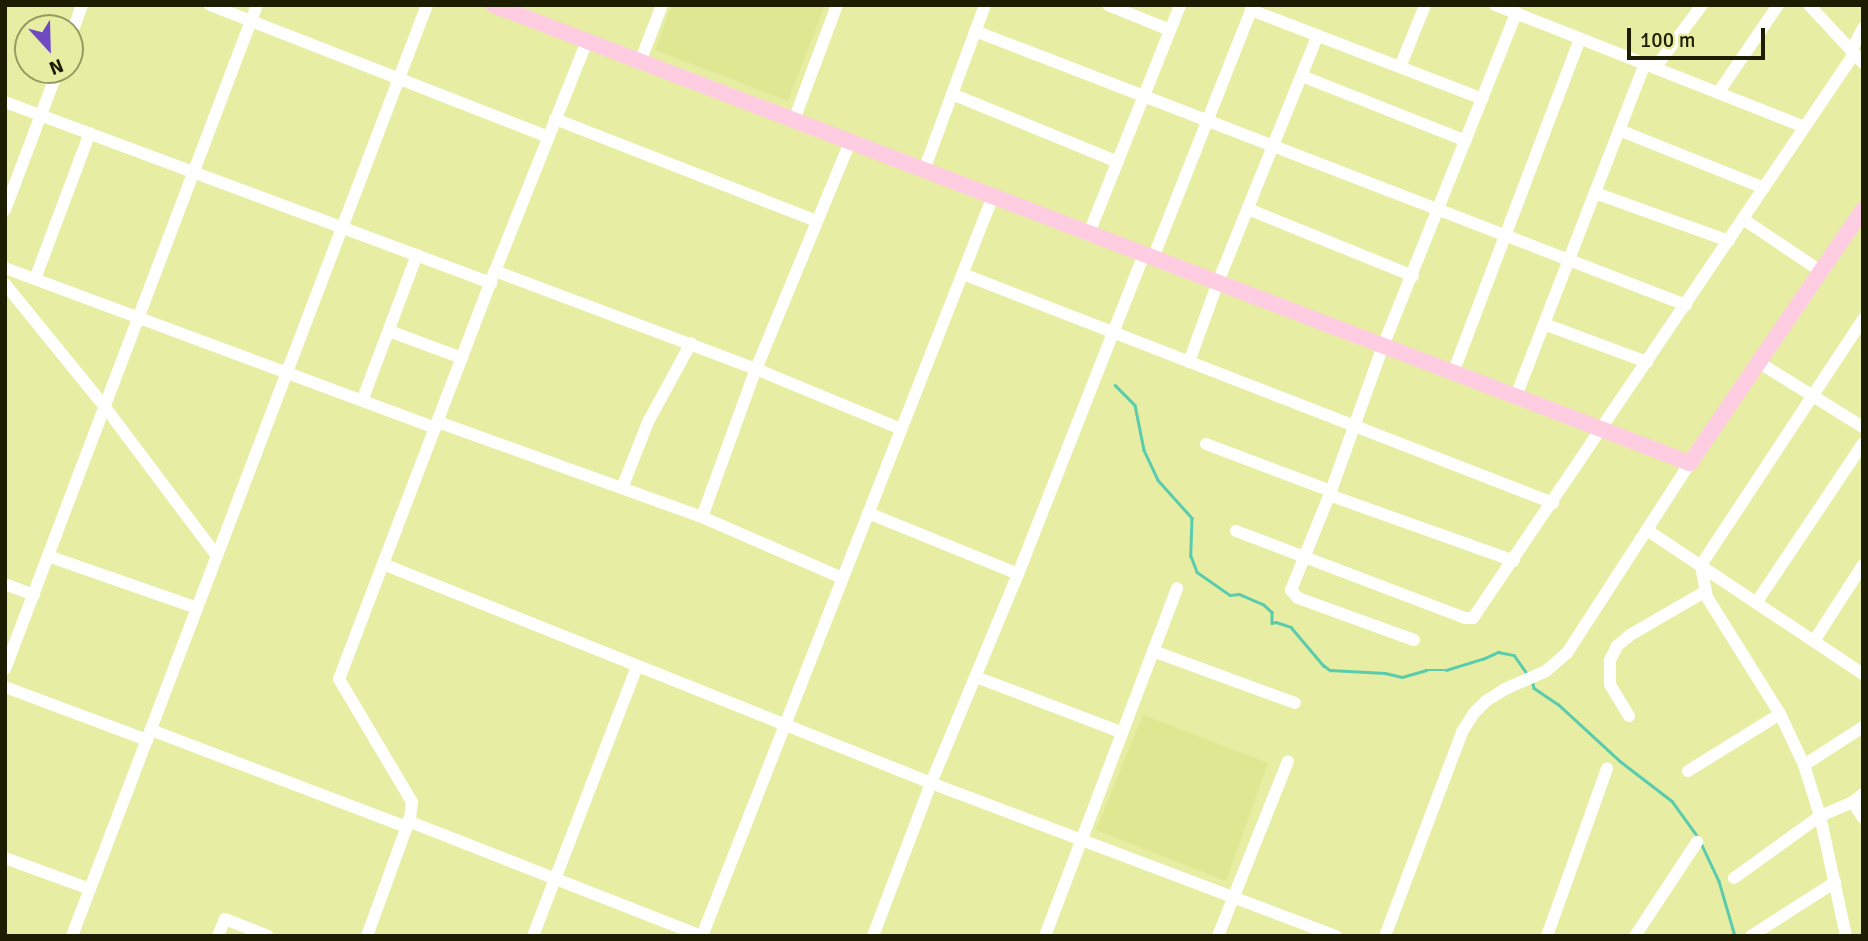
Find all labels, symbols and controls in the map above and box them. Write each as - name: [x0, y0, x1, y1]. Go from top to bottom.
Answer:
- north arrow: [14, 14, 84, 84]
- scale bar: [1630, 14, 1768, 58]
- text: 100 m: [1640, 27, 1695, 53]
- text: N: [45, 53, 67, 80]

